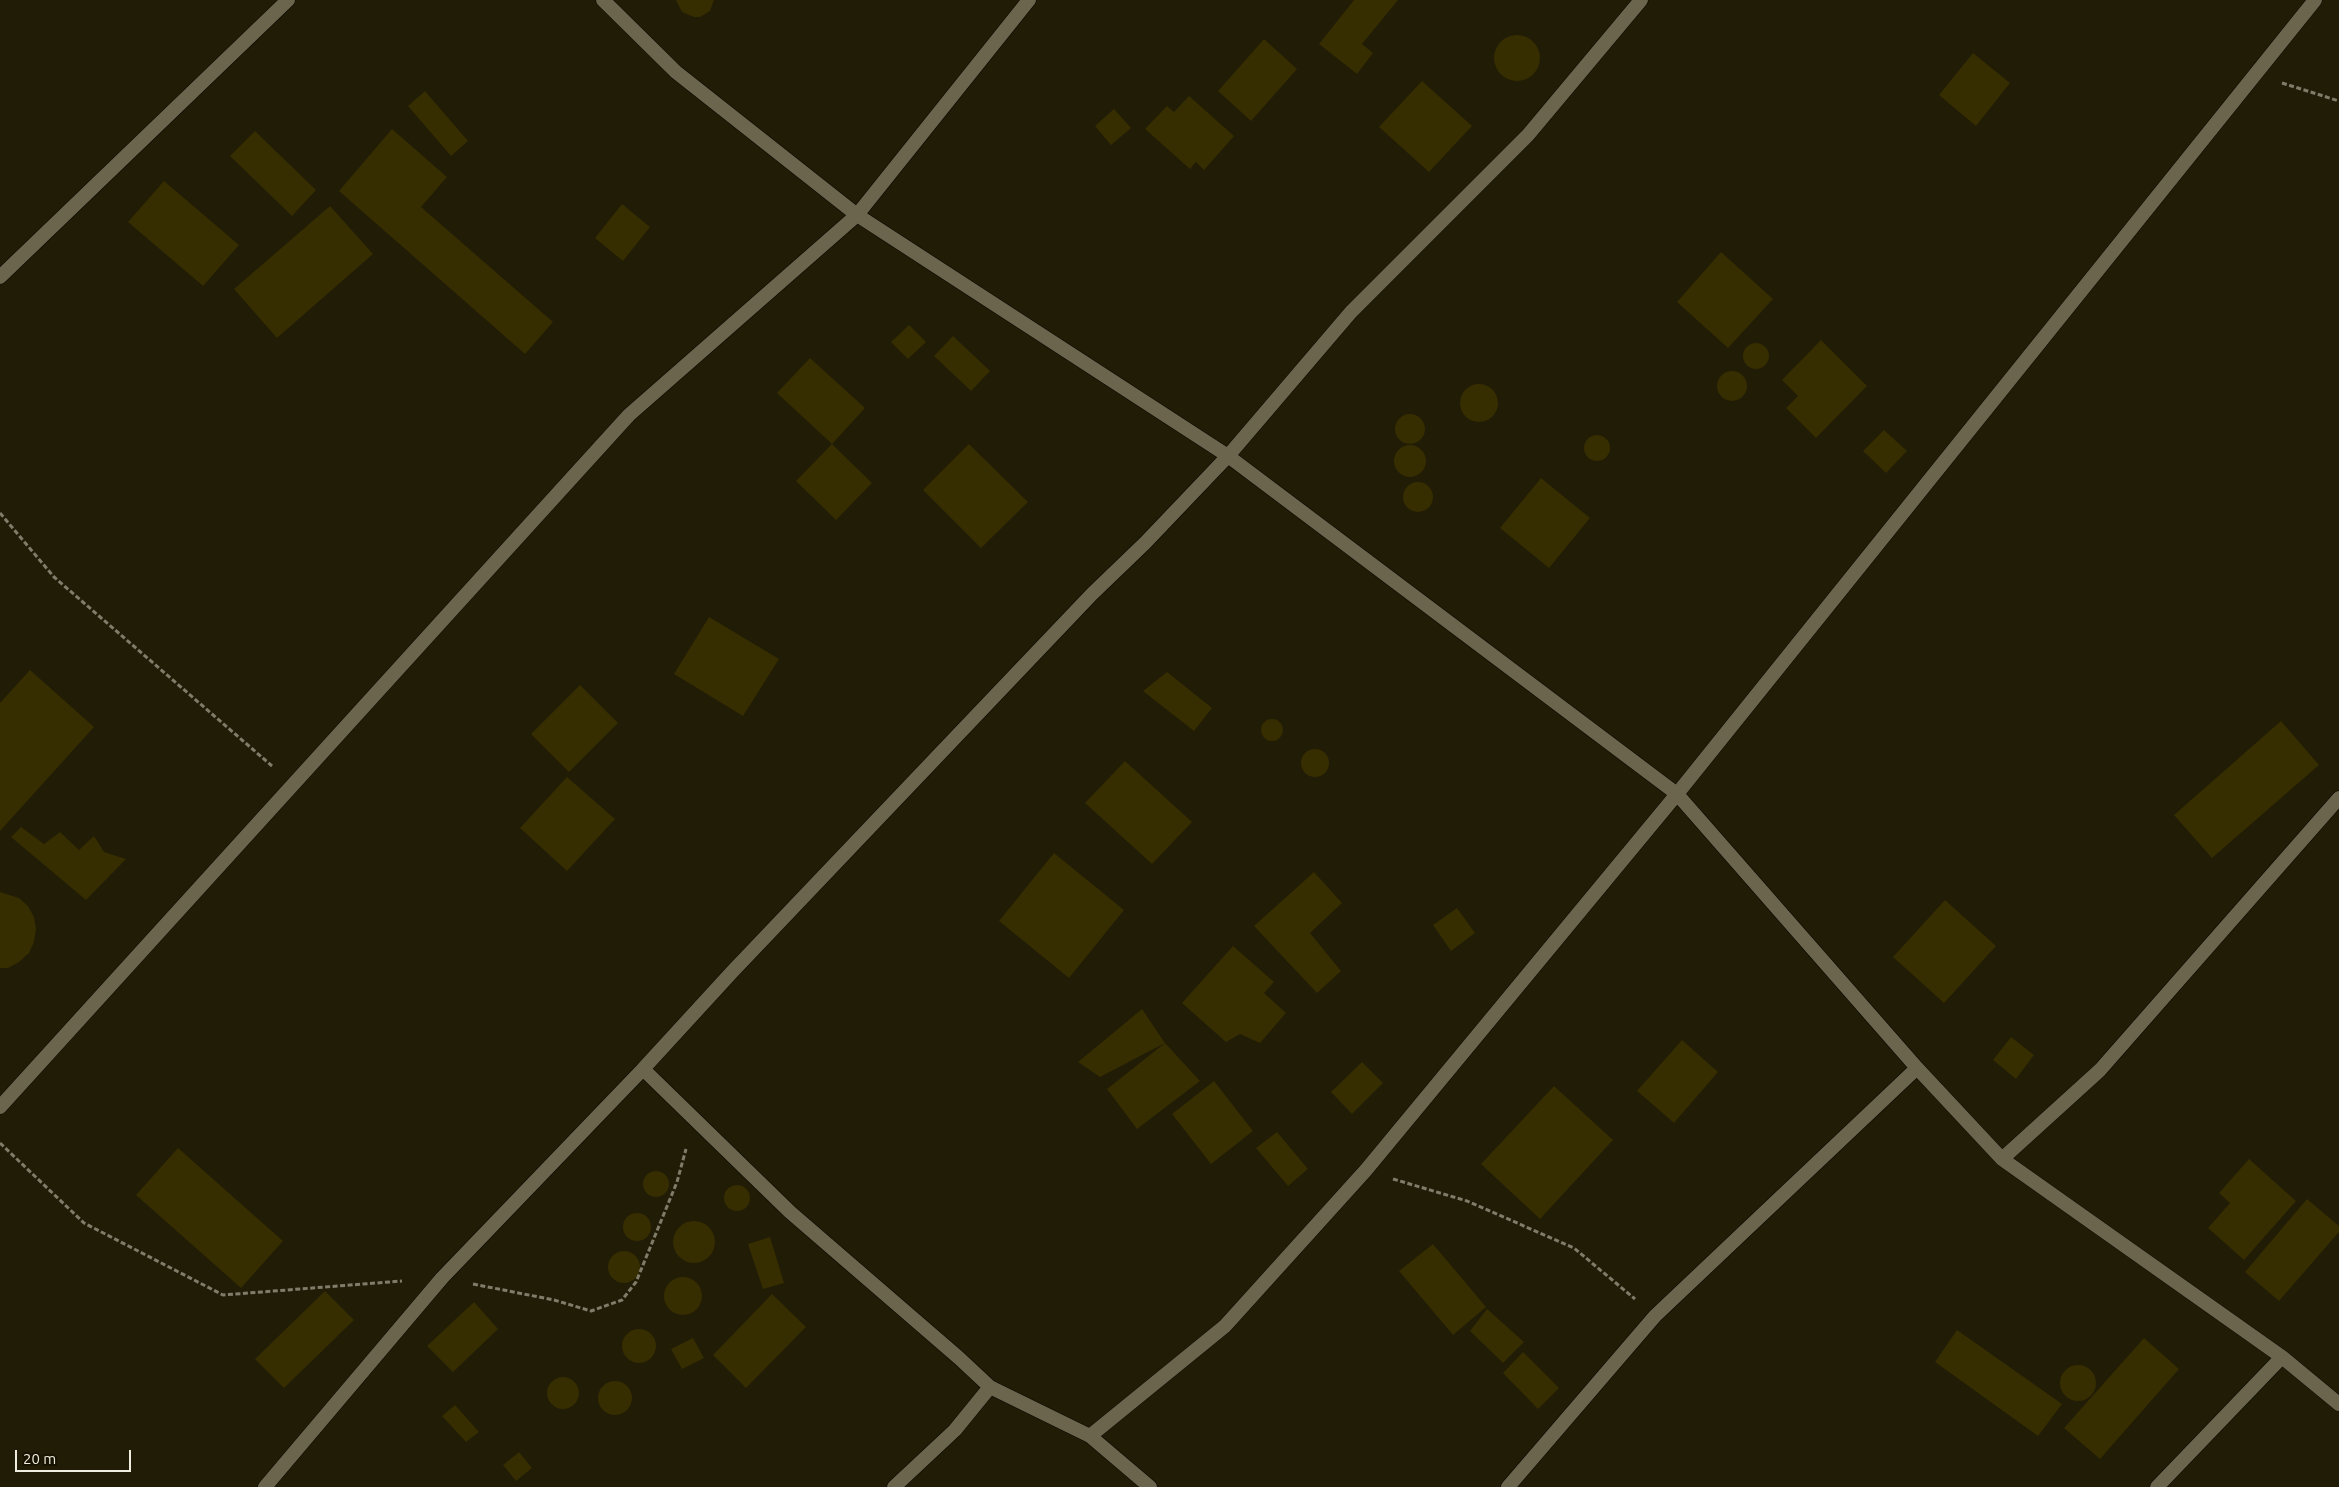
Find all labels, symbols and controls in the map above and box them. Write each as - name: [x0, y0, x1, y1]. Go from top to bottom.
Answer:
- scale bar: [18, 1440, 134, 1472]
- text: 20 m: [23, 1450, 56, 1467]

